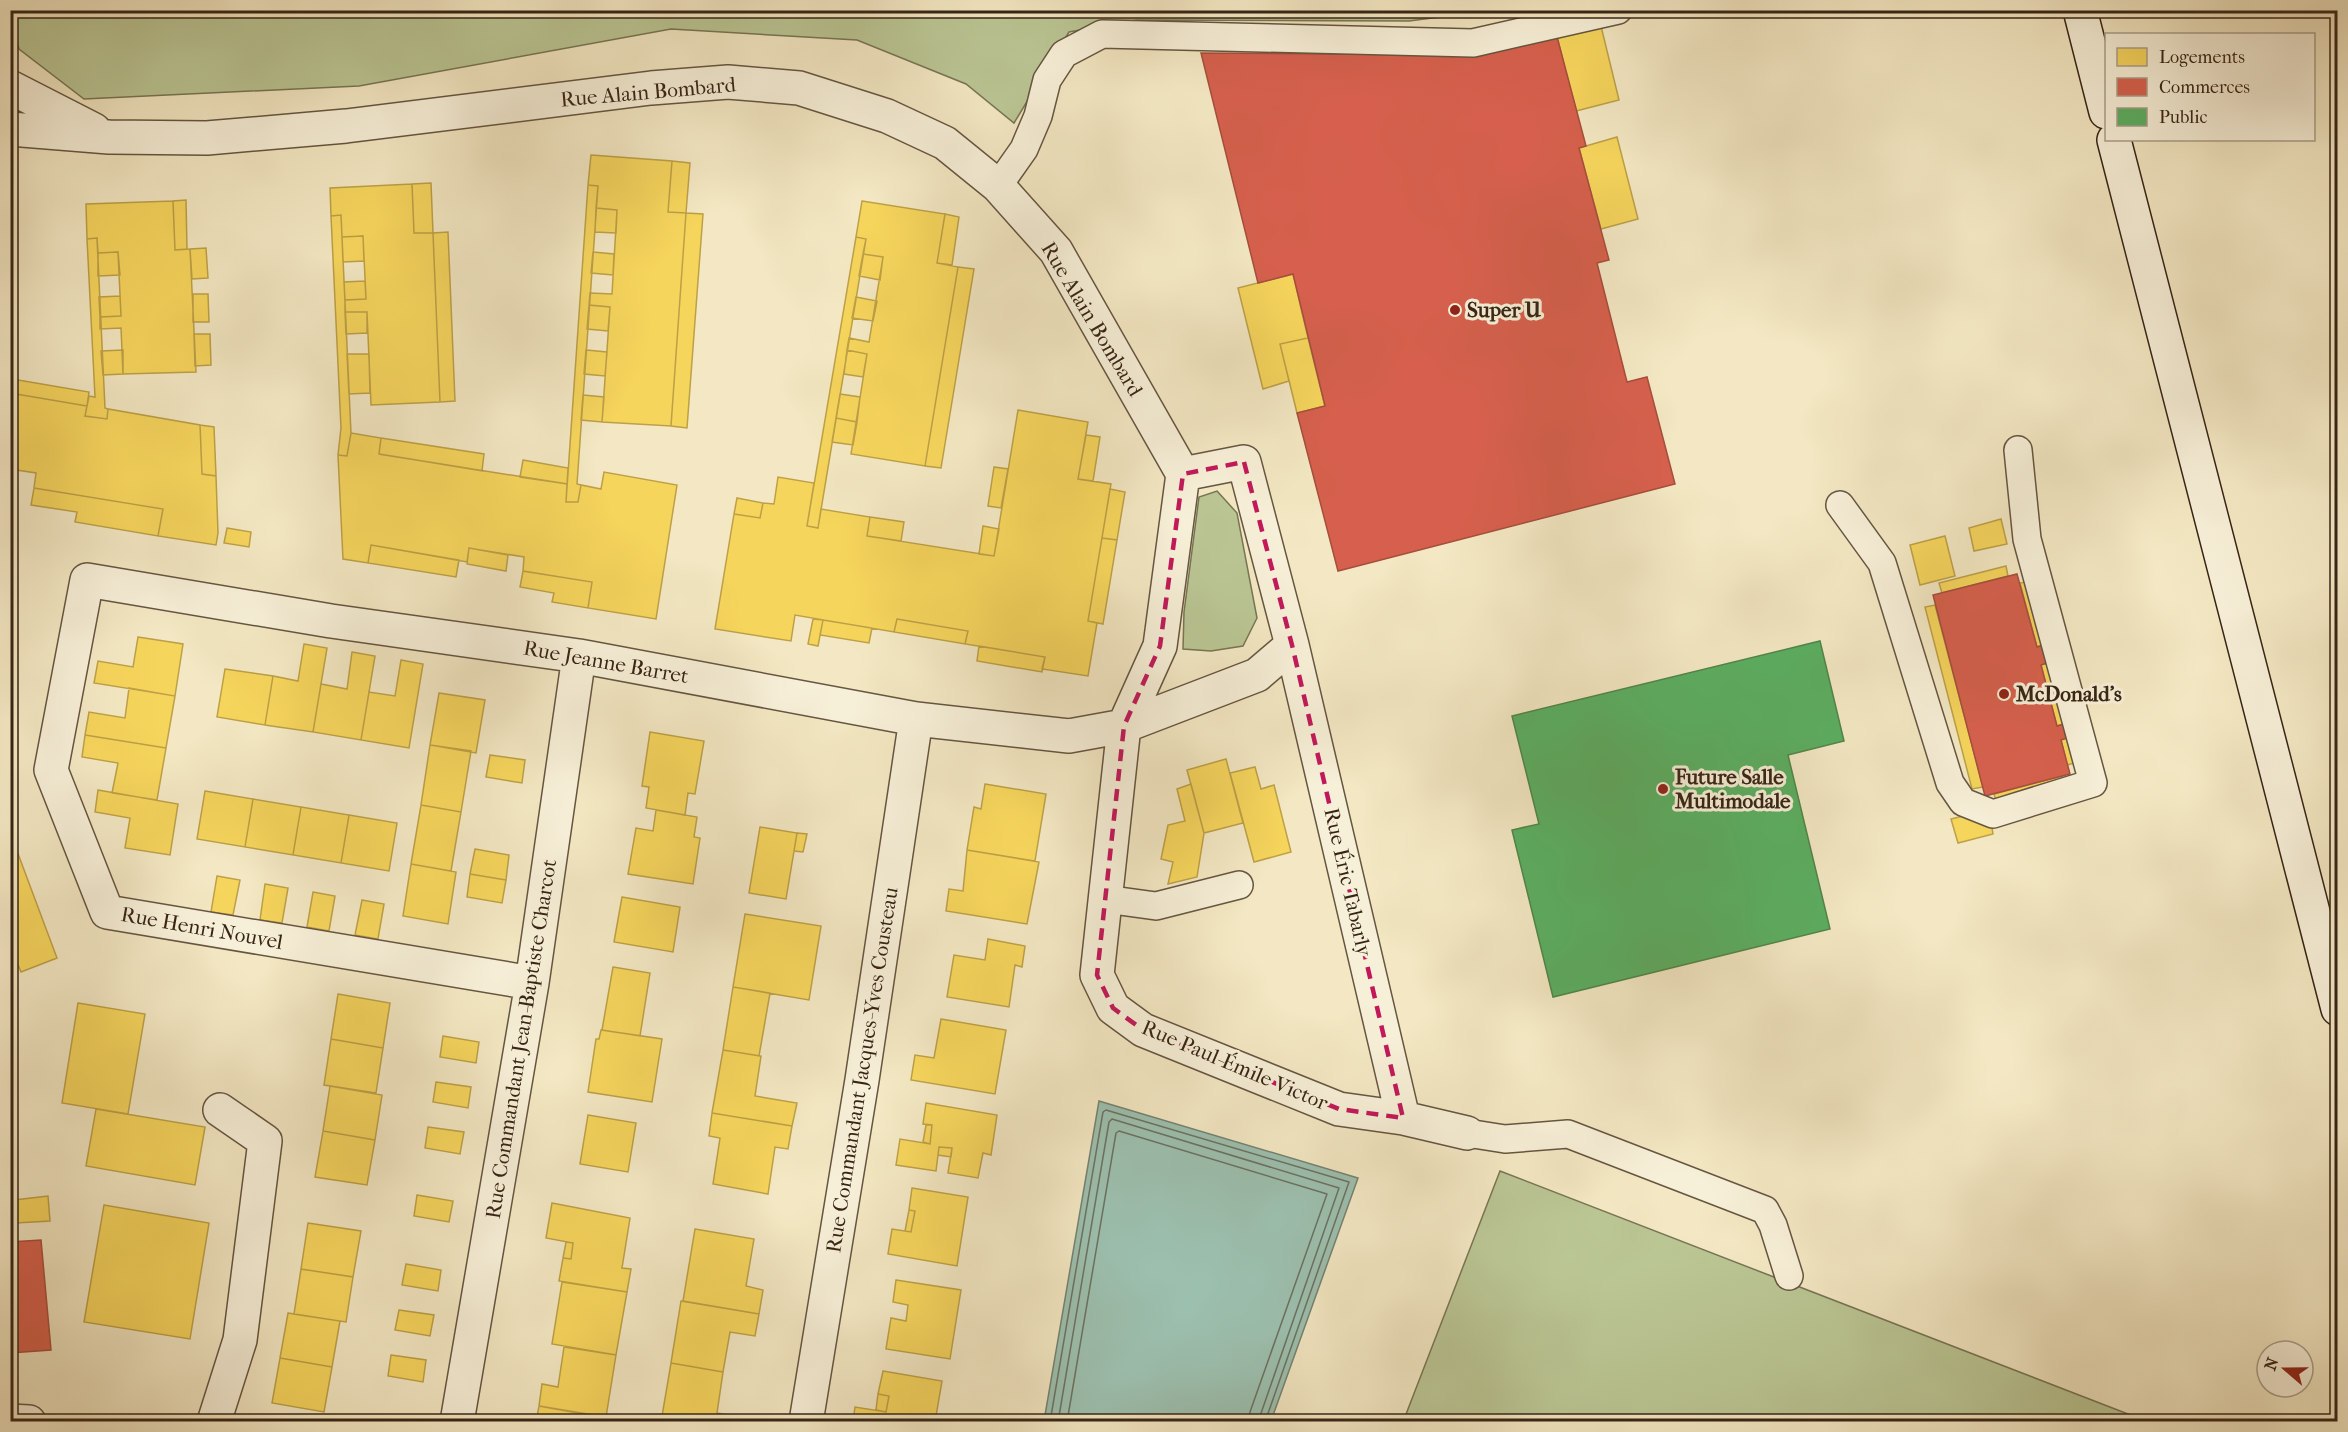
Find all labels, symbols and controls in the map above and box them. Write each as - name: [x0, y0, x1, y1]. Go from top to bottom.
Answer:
- legend: [2105, 33, 2315, 141]
- text: Logements: [2159, 47, 2245, 68]
- street label: Rue Alain Bombard: [559, 72, 737, 112]
- text: Commerces: [2159, 77, 2250, 98]
- text: Public: [2159, 107, 2207, 128]
- street label: Rue Alain Bombard: [1036, 237, 1148, 401]
- place label: Super U: [1467, 298, 1542, 322]
- marker: Super U: [1448, 303, 1462, 317]
- street label: Rue Jeanne Barret: [522, 636, 691, 688]
- place label: McDonald's: [2015, 682, 2122, 706]
- marker: McDonald's: [1997, 687, 2011, 701]
- place label: Future Salle Multimodale: [1674, 765, 1791, 813]
- marker: Future Salle Multimodale: [1656, 782, 1670, 796]
- street label: Rue Éric Tabarly: [1319, 806, 1377, 959]
- street label: Rue Commandant Jean-Baptiste Charcot: [481, 857, 561, 1221]
- street label: Rue Commandant Jacques-Yves Cousteau: [821, 885, 903, 1255]
- street label: Rue Henri Nouvel: [119, 902, 285, 954]
- street label: Rue Paul-Émile Victor: [1138, 1015, 1332, 1115]
- north arrow: [2255, 1339, 2315, 1399]
- text: N: [2260, 1354, 2283, 1373]

